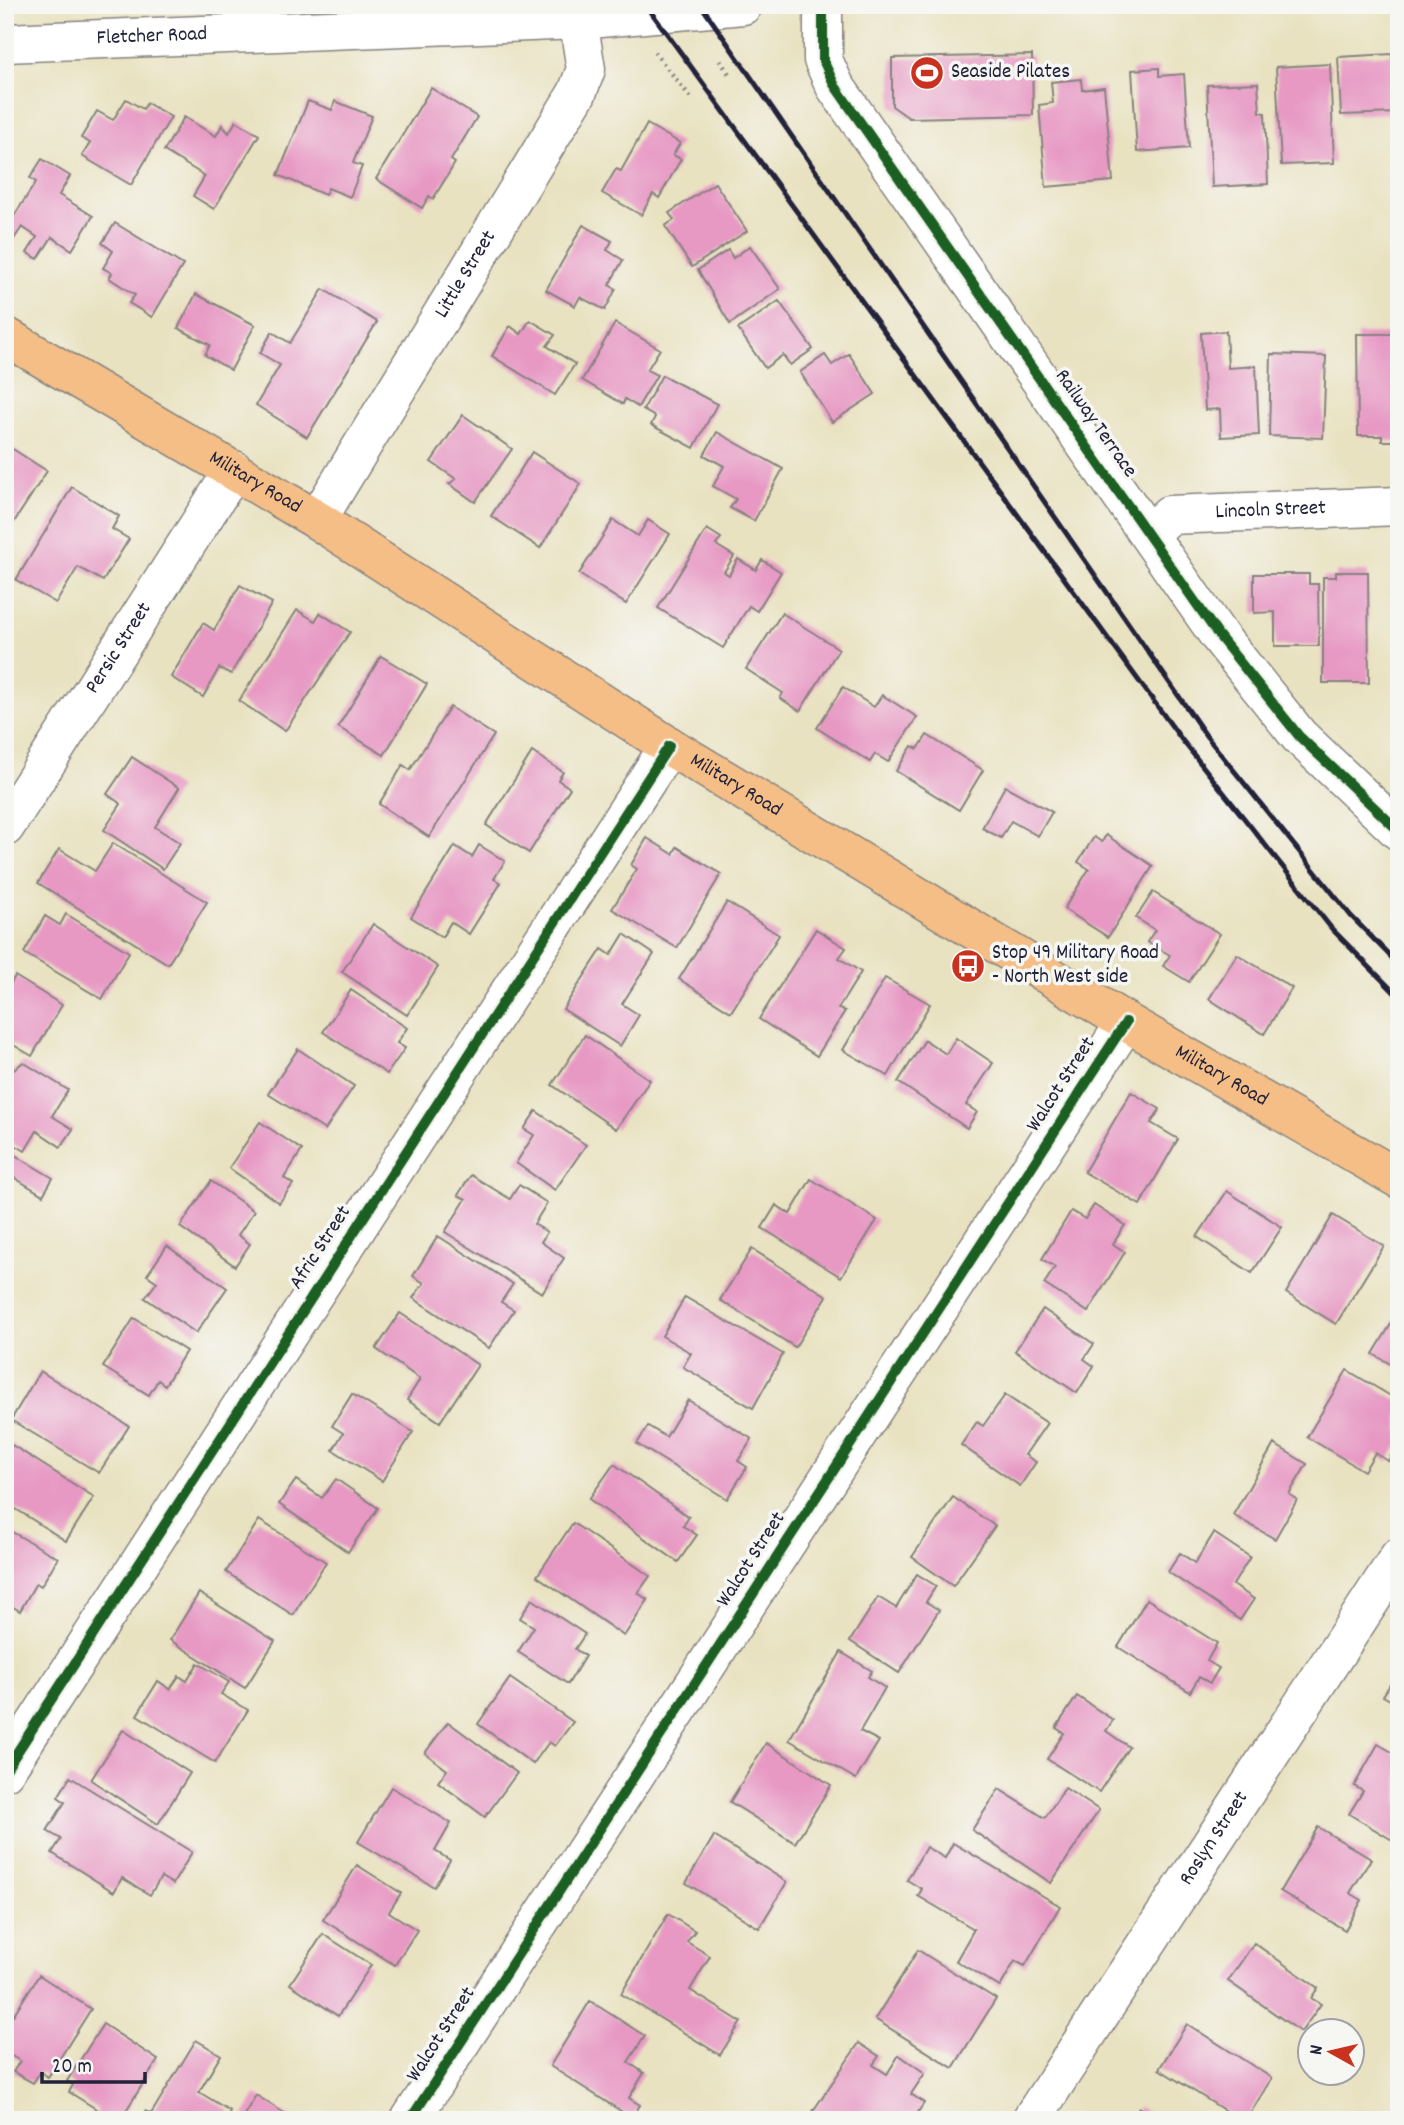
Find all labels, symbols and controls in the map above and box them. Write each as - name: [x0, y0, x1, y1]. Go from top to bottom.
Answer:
- street label: Fletcher Road: [96, 20, 208, 54]
- sports icon: Seaside Pilates: [908, 54, 946, 92]
- place label: Seaside Pilates: [951, 58, 1070, 88]
- street label: Little Street: [428, 225, 505, 325]
- street label: Railway Terrace: [1046, 364, 1144, 484]
- street label: Military Road: [203, 444, 307, 522]
- street label: Lincoln Street: [1215, 494, 1327, 528]
- street label: Persic Street: [79, 597, 160, 700]
- street label: Military Road: [683, 747, 787, 826]
- place label: Stop 49 Military Road - North West side: [992, 939, 1159, 993]
- bus stop icon: Stop 49 Military Road - North West side: [949, 947, 987, 985]
- street label: Walcot Street: [1020, 1031, 1104, 1139]
- street label: Military Road: [1169, 1038, 1273, 1115]
- street label: Afric Street: [283, 1200, 360, 1296]
- street label: Walcot Street: [710, 1506, 794, 1614]
- street label: Roslyn Street: [1173, 1785, 1257, 1892]
- street label: Walcot Street: [400, 1981, 484, 2089]
- north arrow: [1296, 2016, 1366, 2086]
- scale bar: [42, 2041, 145, 2085]
- text: N: [1304, 2044, 1332, 2057]
- text: 20 m: [52, 2053, 92, 2083]

